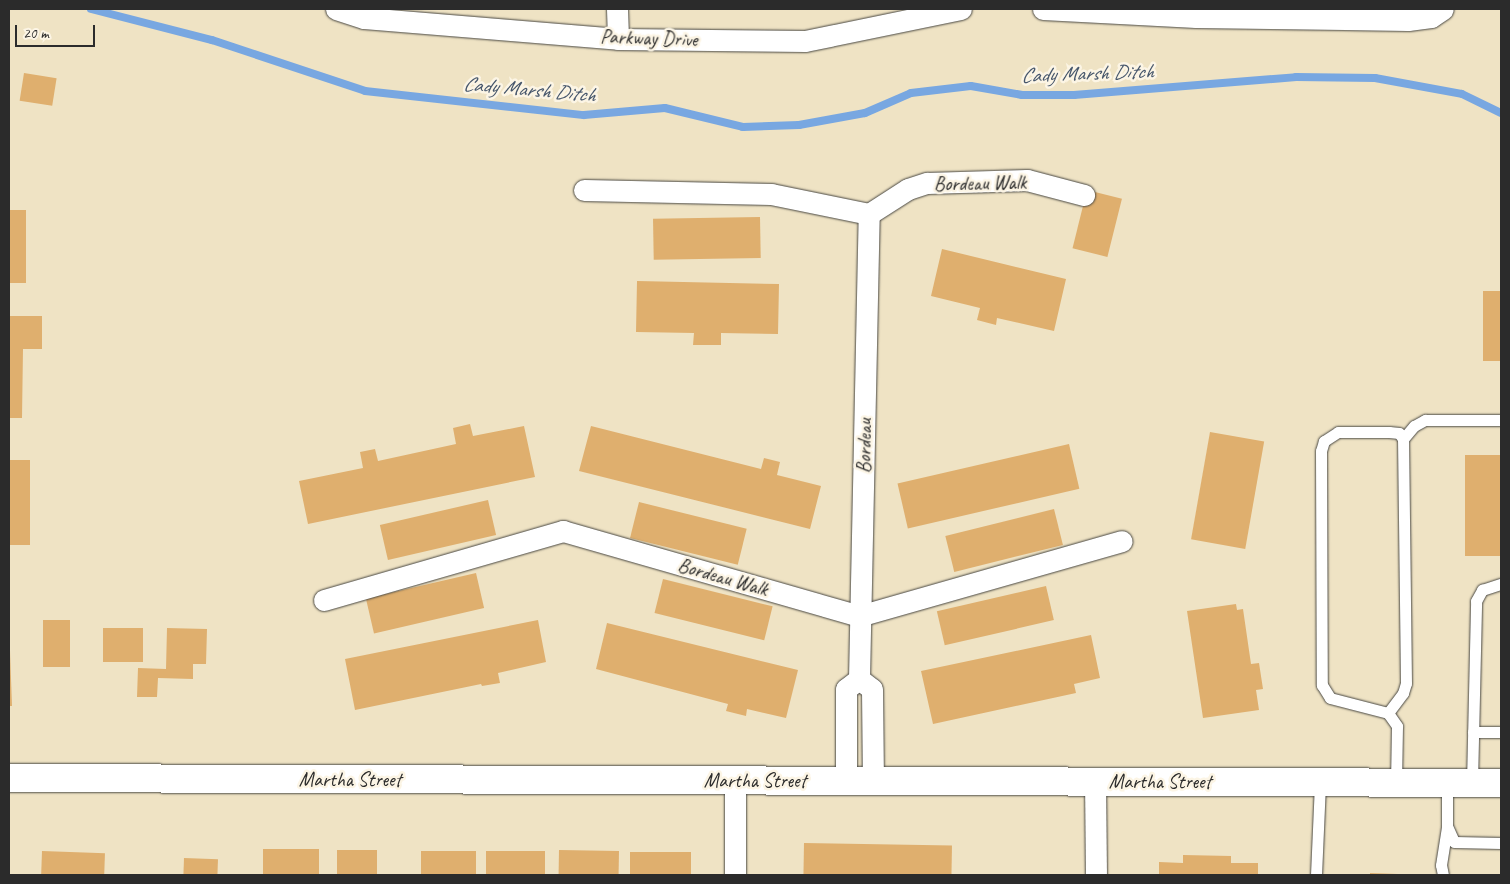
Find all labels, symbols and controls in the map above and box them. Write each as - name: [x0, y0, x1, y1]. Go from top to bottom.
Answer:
- scale bar: [18, 15, 98, 47]
- text: 20 m: [23, 24, 49, 43]
- street label: Parkway Drive: [600, 24, 698, 52]
- water label: Cady Marsh Ditch: [1020, 58, 1154, 88]
- water label: Cady Marsh Ditch: [461, 71, 597, 107]
- street label: Bordeau Walk: [933, 170, 1027, 196]
- street label: Bordeau: [852, 418, 876, 474]
- street label: Bordeau Walk: [675, 553, 771, 601]
- street label: Martha Street: [299, 767, 401, 791]
- street label: Martha Street: [704, 768, 806, 792]
- street label: Martha Street: [1109, 769, 1211, 793]

